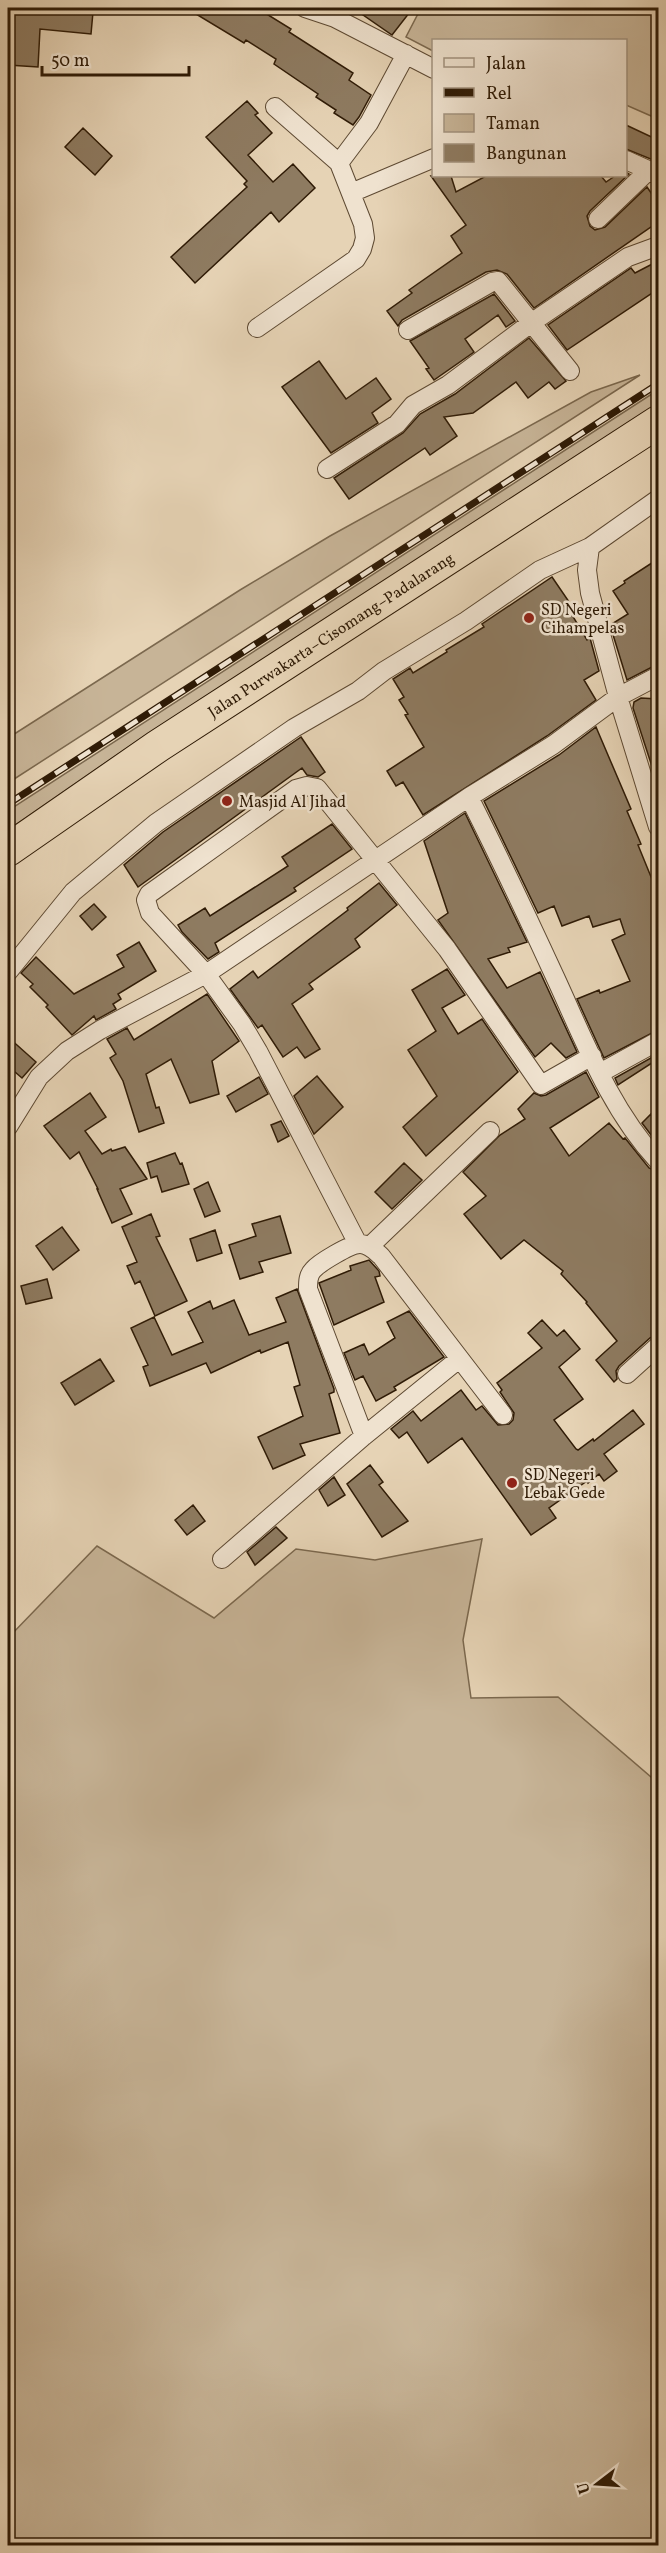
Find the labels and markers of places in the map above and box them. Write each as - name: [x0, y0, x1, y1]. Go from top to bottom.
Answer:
- place label: SD Negeri Cihampelas: [541, 600, 624, 640]
- marker: SD Negeri Cihampelas: [522, 611, 536, 625]
- place label: Masjid Al Jihad: [239, 792, 346, 814]
- marker: Masjid Al Jihad: [220, 794, 234, 808]
- place label: SD Negeri Lebak Gede: [524, 1465, 605, 1505]
- marker: SD Negeri Lebak Gede: [505, 1476, 519, 1490]

